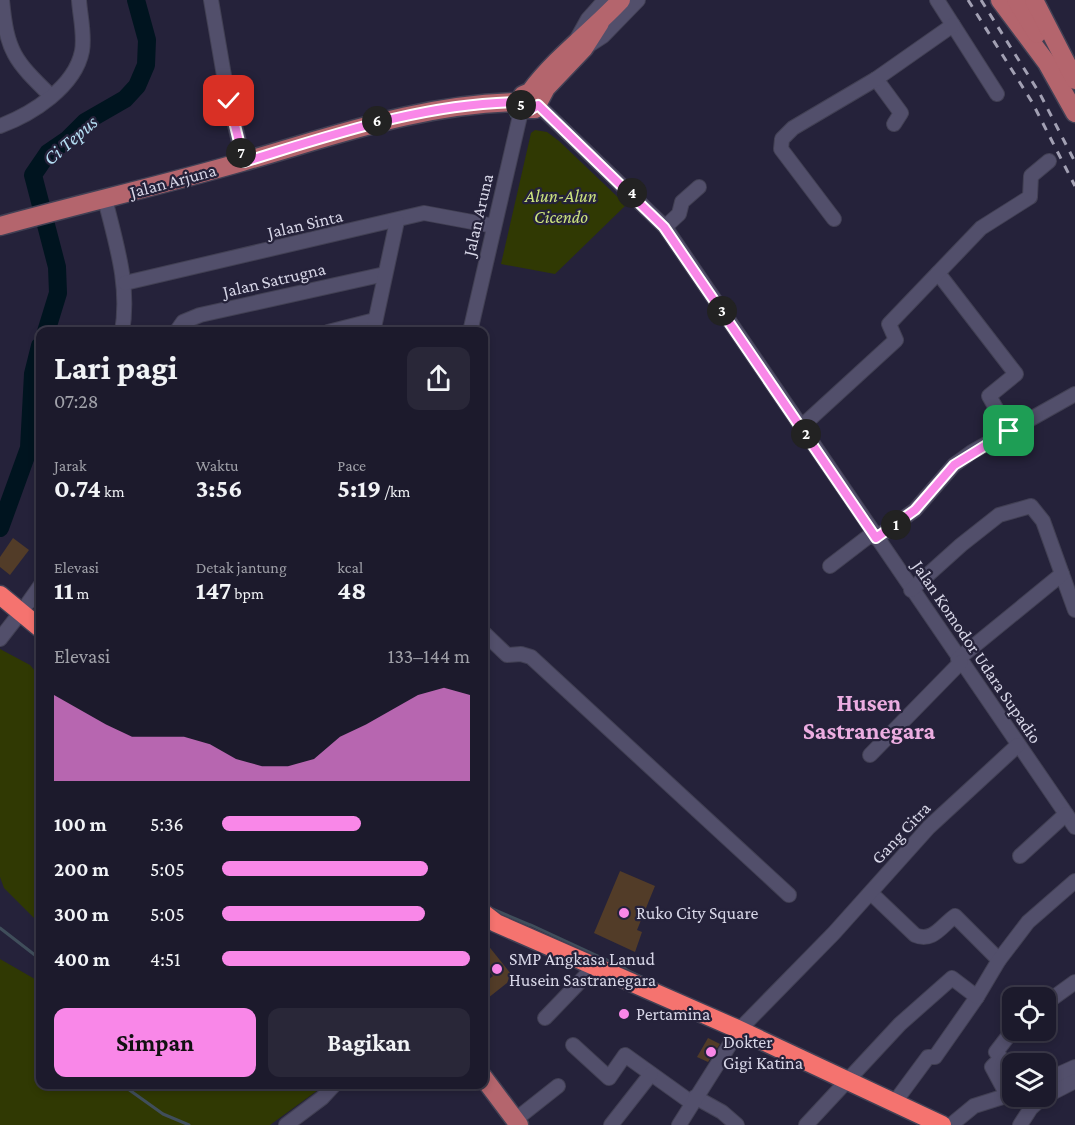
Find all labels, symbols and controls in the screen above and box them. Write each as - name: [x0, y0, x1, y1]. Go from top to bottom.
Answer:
- pin: [203, 75, 254, 126]
- icon: check: [212, 84, 245, 117]
- pin: 5: [506, 90, 536, 120]
- text: 5: [517, 96, 525, 113]
- pin: 6: [362, 106, 392, 136]
- water label: Ci Tepus: [39, 110, 103, 170]
- text: 6: [373, 112, 381, 129]
- pin: 7: [226, 138, 256, 168]
- text: 7: [237, 144, 245, 161]
- street label: Jalan Arjuna: [126, 160, 219, 204]
- street label: Jalan Aruna: [458, 172, 497, 260]
- pin: 4: [617, 178, 647, 208]
- text: 4: [628, 184, 636, 201]
- park label: Alun-Alun Cicendo: [524, 186, 597, 227]
- street label: Jalan Sinta: [263, 206, 345, 243]
- street label: Jalan Satrugna: [219, 258, 327, 302]
- pin: 3: [707, 296, 737, 326]
- text: 3: [718, 302, 726, 319]
- button: share: [407, 347, 470, 410]
- text: Lari pagi: [54, 349, 178, 386]
- text: 07:28: [54, 390, 99, 412]
- pin: [983, 405, 1034, 456]
- icon: arrive: [992, 414, 1025, 447]
- pin: 2: [791, 419, 821, 449]
- text: 2: [802, 425, 810, 442]
- text: Jarak: [54, 457, 87, 474]
- text: Waktu: [196, 457, 238, 474]
- text: Pace: [337, 457, 366, 474]
- text: 0.74: [54, 474, 101, 503]
- text: 3:56: [196, 474, 243, 503]
- text: 5:19: [337, 474, 381, 503]
- text: km: [101, 483, 125, 500]
- text: /km: [381, 483, 410, 500]
- pin: 1: [881, 510, 911, 540]
- text: 1: [893, 516, 899, 533]
- street label: Jalan Komodor Udara Supadio: [907, 555, 1046, 747]
- text: Elevasi: [54, 559, 99, 576]
- text: Detak jantung: [196, 559, 287, 576]
- text: kcal: [337, 559, 363, 576]
- text: 11: [54, 576, 73, 605]
- text: 147: [196, 576, 231, 605]
- text: 48: [337, 576, 366, 605]
- text: m: [73, 585, 89, 602]
- text: bpm: [231, 585, 264, 602]
- text: Elevasi: [54, 645, 110, 667]
- text: 133–144 m: [388, 645, 470, 667]
- district label: Husen Sastranegara: [803, 689, 936, 744]
- street label: Gang Citra: [867, 798, 935, 868]
- text: 100 m: [54, 813, 107, 835]
- text: 5:36: [150, 813, 184, 835]
- text: 200 m: [54, 858, 109, 880]
- text: 5:05: [150, 858, 185, 880]
- text: 300 m: [54, 903, 109, 925]
- text: 5:05: [150, 903, 185, 925]
- place label: Ruko City Square: [636, 903, 758, 923]
- marker: Ruko City Square: [617, 906, 631, 920]
- text: 400 m: [54, 948, 110, 970]
- text: 4:51: [150, 948, 181, 970]
- place label: SMP Angkasa Lanud Husein Sastranegara: [509, 949, 656, 990]
- marker: SMP Angkasa Lanud Husein Sastranegara: [490, 962, 504, 976]
- map controls: [1002, 987, 1056, 1107]
- button: locate: [1002, 987, 1056, 1041]
- place label: Pertamina: [636, 1004, 710, 1024]
- marker: Pertamina: [617, 1007, 631, 1021]
- button: Simpan: [54, 1008, 256, 1077]
- button: Bagikan: [268, 1008, 470, 1077]
- place label: Dokter Gigi Katina: [723, 1032, 803, 1073]
- marker: Dokter Gigi Katina: [704, 1045, 718, 1059]
- button: layers: [1002, 1053, 1056, 1107]

